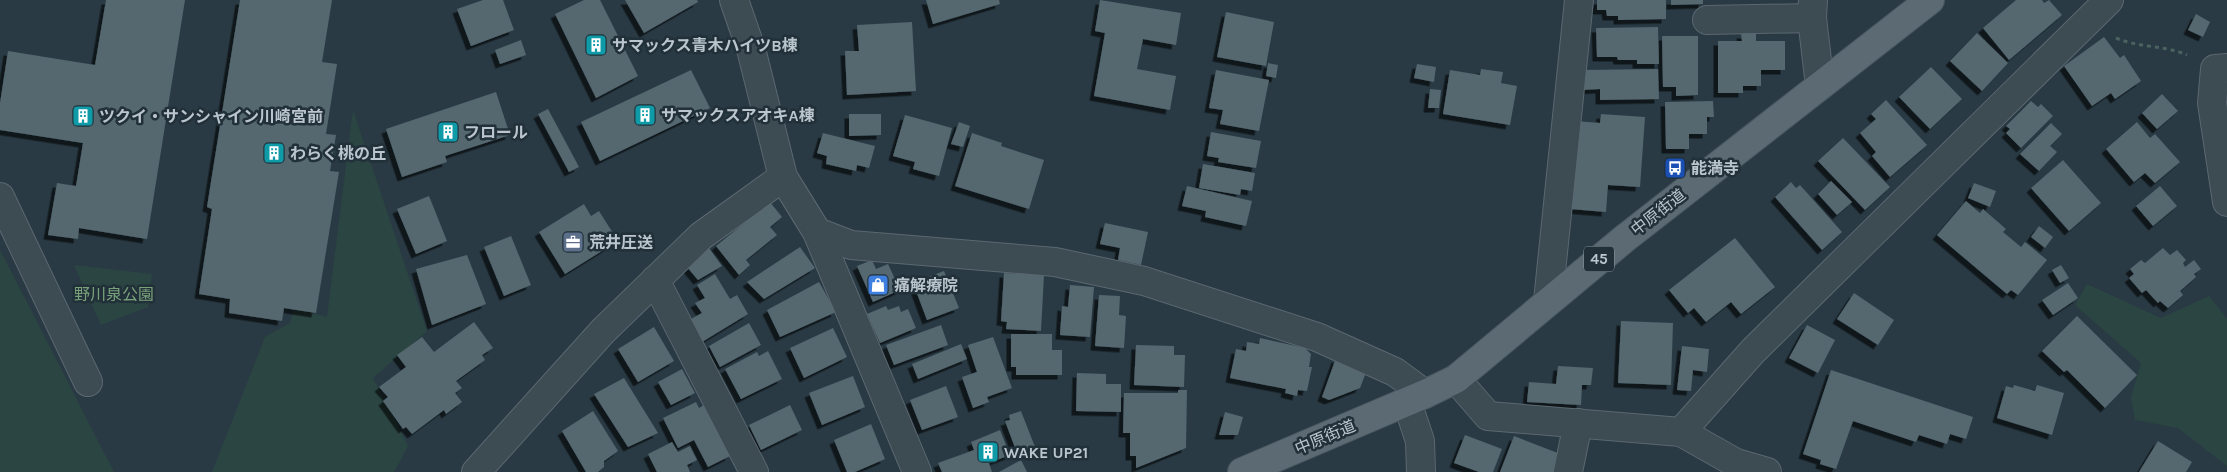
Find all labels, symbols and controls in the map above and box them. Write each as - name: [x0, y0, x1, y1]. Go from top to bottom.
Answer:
- building icon: サマックス青木ハイツB棟: [584, 33, 608, 57]
- place label: サマックス青木ハイツB棟: [612, 36, 798, 55]
- building icon: サマックスアオキA棟: [633, 103, 657, 127]
- building icon: ツクイ・サンシャイン川崎宮前: [71, 104, 95, 128]
- place label: サマックスアオキA棟: [661, 106, 815, 125]
- place label: ツクイ・サンシャイン川崎宮前: [99, 107, 323, 126]
- building icon: フロール: [436, 120, 460, 144]
- place label: フロール: [464, 123, 528, 142]
- building icon: わらく桃の丘: [262, 141, 286, 165]
- place label: わらく桃の丘: [290, 144, 386, 163]
- bus stop icon: 能満寺: [1663, 156, 1687, 180]
- place label: 能満寺: [1691, 159, 1739, 178]
- street label: 中原街道: [1627, 185, 1689, 239]
- office icon: 荒井圧送: [561, 230, 585, 254]
- place label: 荒井圧送: [589, 233, 653, 252]
- road number: 45: [1584, 246, 1614, 272]
- shop icon: 痛解療院: [866, 273, 890, 297]
- place label: 痛解療院: [894, 276, 958, 295]
- park label: 野川泉公園: [74, 285, 154, 304]
- street label: 中原街道: [1292, 416, 1358, 458]
- building icon: WAKE UP21: [976, 440, 1000, 464]
- place label: WAKE UP21: [1004, 443, 1088, 462]

